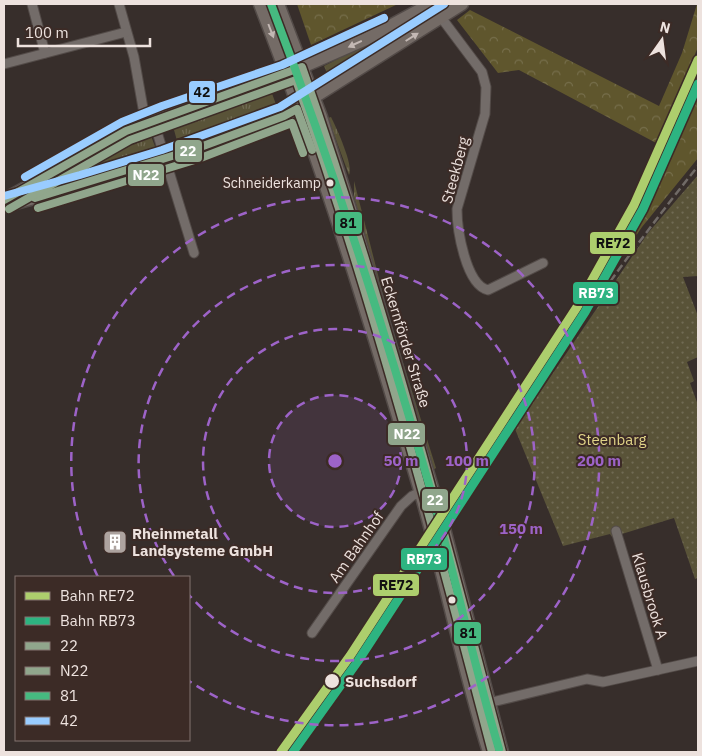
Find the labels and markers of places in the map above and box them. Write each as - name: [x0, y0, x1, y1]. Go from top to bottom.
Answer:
- place label: Schneiderkamp: [223, 174, 321, 192]
- marker: Schneiderkamp: [325, 178, 335, 188]
- centre of rings: [326, 452, 344, 470]
- place label: Rheinmetall Landsysteme GmbH: [132, 524, 273, 560]
- building icon: Rheinmetall Landsysteme GmbH: [102, 529, 128, 555]
- unlabelled marker: [447, 595, 457, 605]
- marker: Suchsdorf: [323, 672, 341, 690]
- place label: Suchsdorf: [345, 672, 417, 691]

